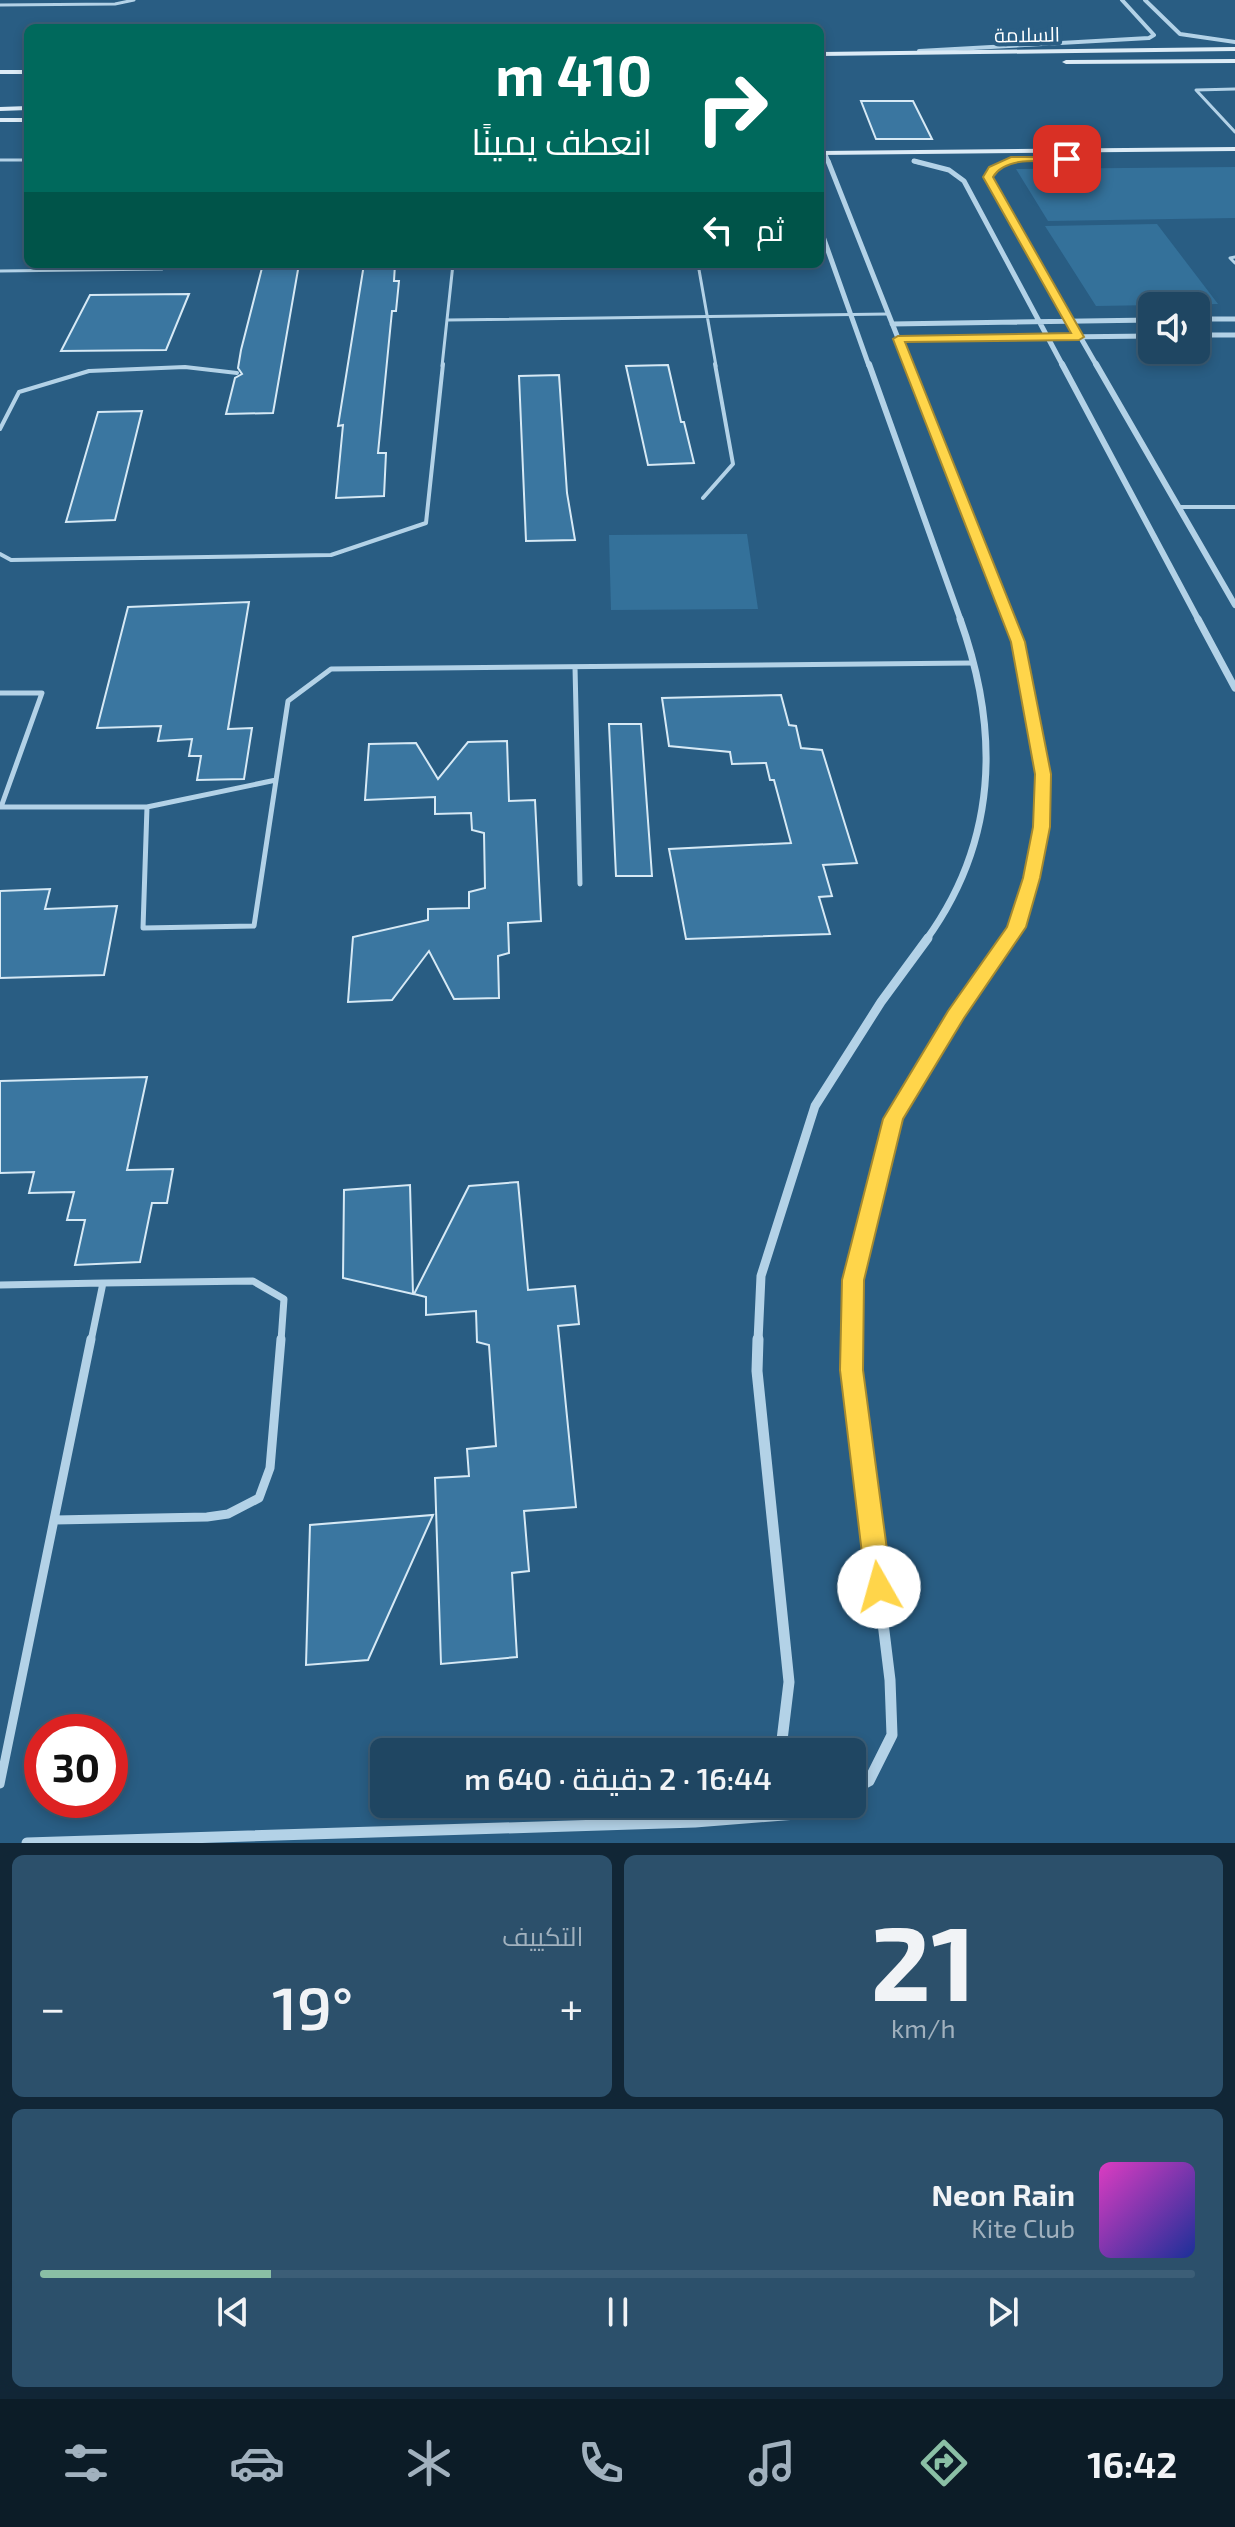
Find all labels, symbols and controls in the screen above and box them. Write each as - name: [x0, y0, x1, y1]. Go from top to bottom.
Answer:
- street label: السلامة: [994, 21, 1060, 47]
- text: 410 m: [495, 40, 652, 107]
- icon: right: [680, 56, 784, 160]
- text: انعطف يمينًا: [471, 119, 652, 162]
- pin: [1033, 125, 1101, 193]
- icon: arrive: [1045, 137, 1089, 181]
- icon: left: [696, 208, 740, 252]
- text: ثم: [756, 211, 784, 247]
- map controls: [1138, 292, 1210, 364]
- button: sound: [1138, 292, 1210, 364]
- position arrow: [837, 1545, 921, 1629]
- speed limit sign: 30: [24, 1714, 128, 1818]
- text: 16:44 · 2 دقيقة · 640 m: [464, 1760, 772, 1796]
- text: 21: [871, 1897, 976, 2022]
- text: التكييف: [502, 1920, 584, 1951]
- text: 19°: [272, 1970, 353, 2042]
- text: −: [40, 1980, 66, 2033]
- text: +: [559, 1980, 584, 2033]
- text: km/h: [891, 2012, 956, 2043]
- text: Neon Rain: [931, 2176, 1075, 2212]
- text: Kite Club: [971, 2212, 1075, 2243]
- icon: previous: [211, 2290, 255, 2334]
- icon: pause: [596, 2290, 640, 2334]
- icon: next: [981, 2290, 1025, 2334]
- icon: filters: [58, 2435, 114, 2491]
- icon: car: [229, 2435, 285, 2491]
- icon: climate: [401, 2435, 457, 2491]
- icon: phone: [573, 2435, 629, 2491]
- icon: music: [744, 2435, 800, 2491]
- icon: directions: [916, 2435, 972, 2491]
- text: 16:42: [1087, 2442, 1177, 2485]

